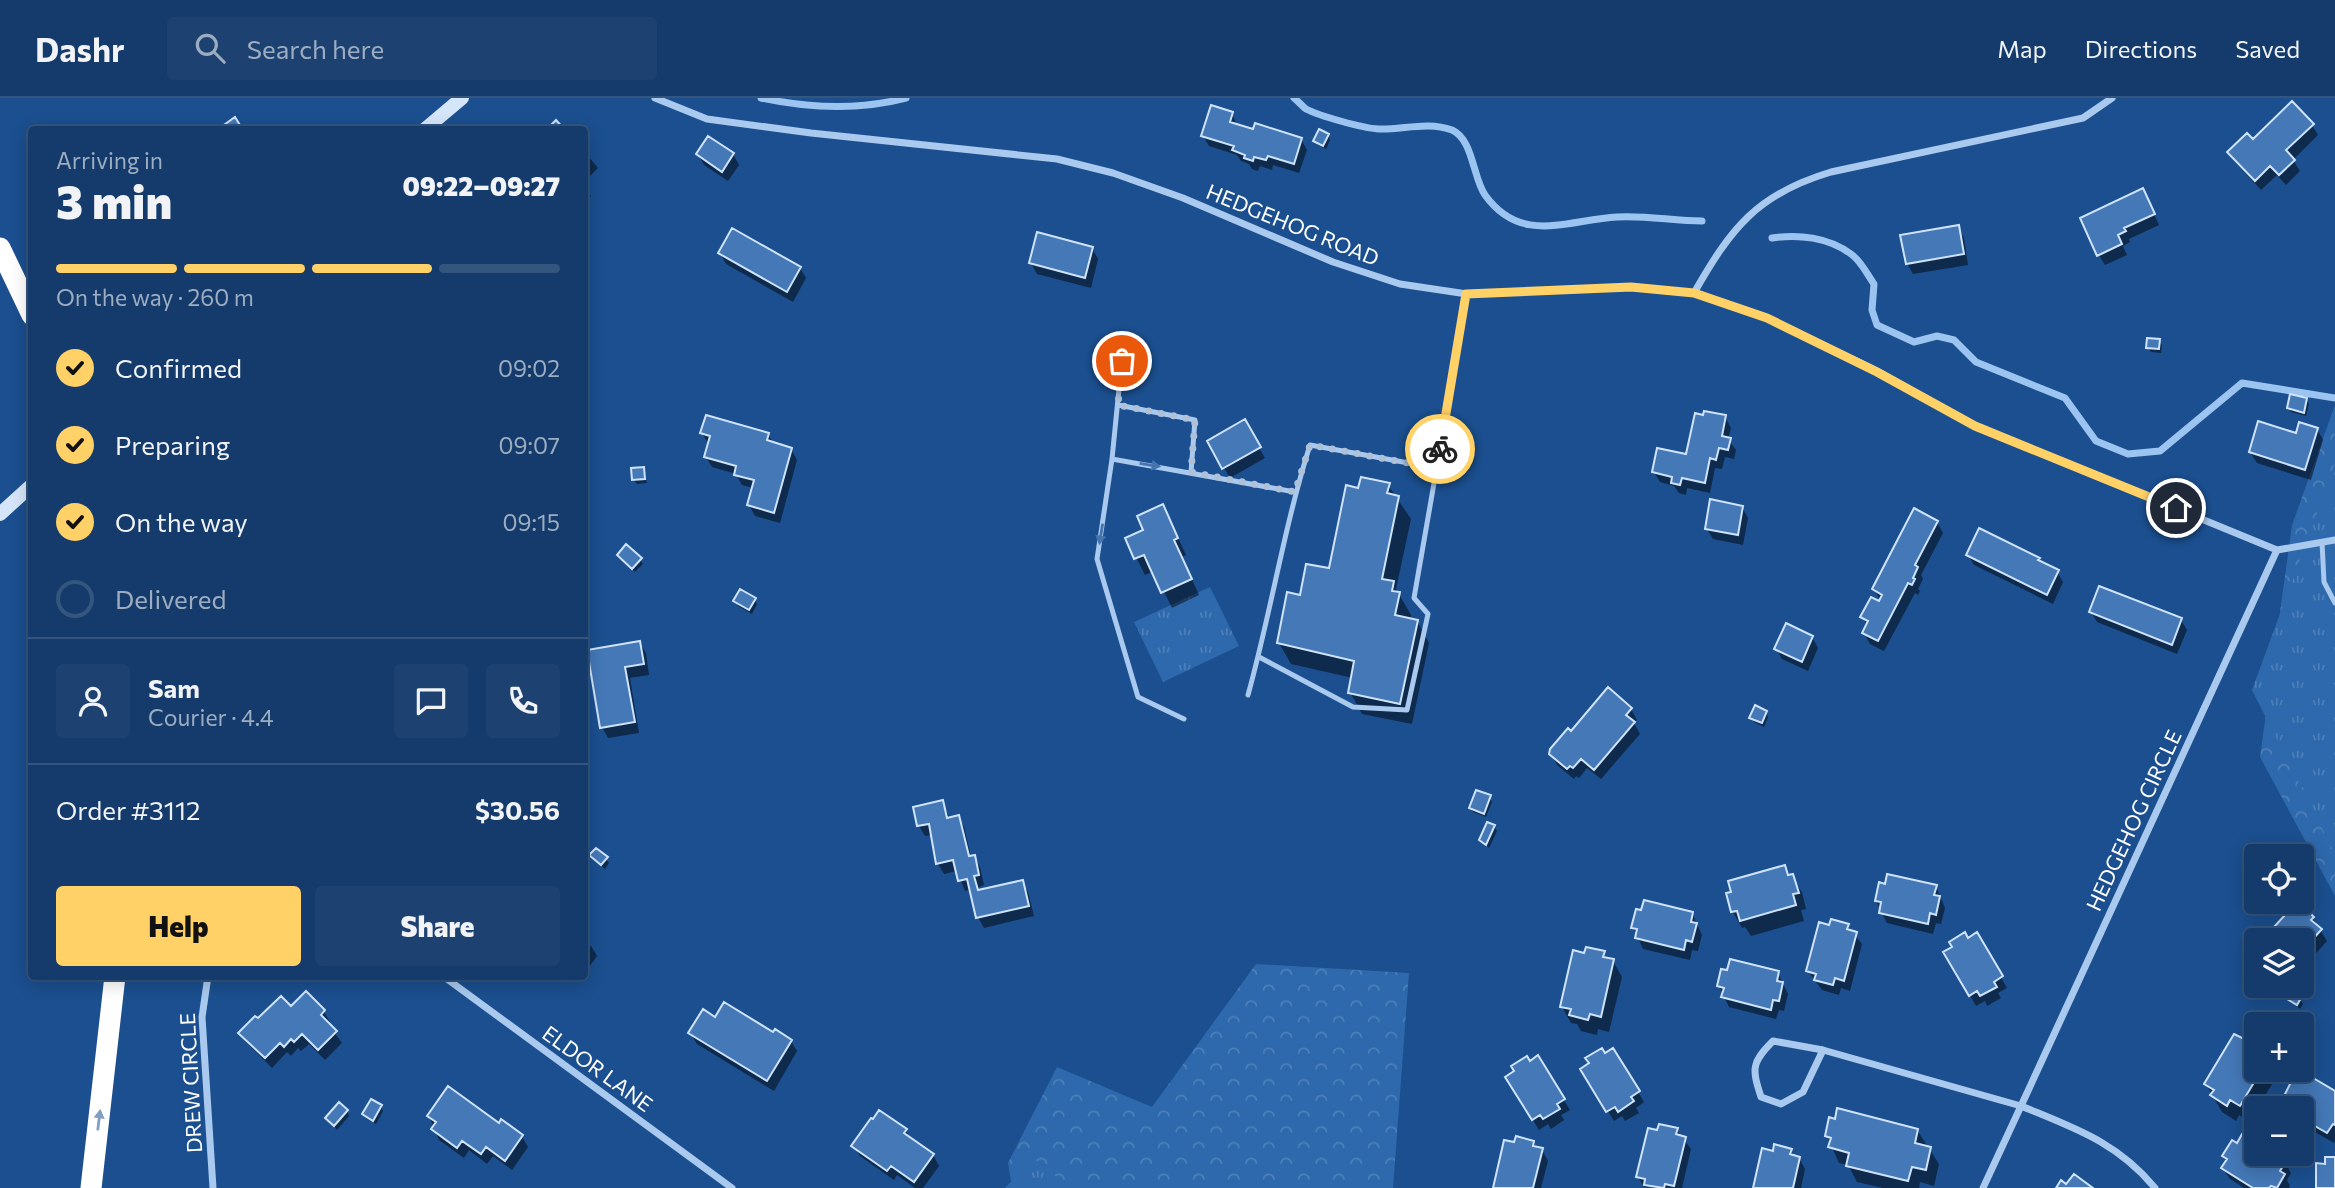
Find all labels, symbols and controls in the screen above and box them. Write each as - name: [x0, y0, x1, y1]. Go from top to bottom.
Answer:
- search box: [167, 17, 657, 80]
- text: Dashr: [35, 28, 125, 69]
- icon: search: [191, 29, 229, 67]
- text: Search here: [247, 33, 384, 64]
- text: Map: [1997, 34, 2047, 63]
- text: Directions: [2085, 34, 2197, 63]
- text: Saved: [2235, 34, 2300, 63]
- text: Arriving in: [56, 146, 163, 174]
- text: 09:22–09:27: [402, 170, 560, 201]
- text: 3 min: [56, 172, 172, 228]
- street label: HEDGEHOG ROAD: [1203, 178, 1383, 270]
- text: On the way · 260 m: [56, 283, 254, 311]
- pin: [1092, 331, 1152, 391]
- icon: bag: [1103, 342, 1141, 380]
- icon: check: [56, 349, 94, 387]
- text: Confirmed: [115, 352, 242, 383]
- text: 09:02: [498, 354, 560, 382]
- courier: [1405, 414, 1475, 484]
- icon: check: [56, 426, 94, 464]
- text: Preparing: [115, 429, 230, 460]
- icon: bike: [1421, 430, 1459, 468]
- text: 09:07: [499, 431, 560, 459]
- one-way arrow: [1139, 460, 1161, 471]
- pin: [2146, 478, 2206, 538]
- icon: home: [2157, 489, 2195, 527]
- icon: check: [56, 503, 94, 541]
- text: On the way: [115, 506, 248, 537]
- text: 09:15: [503, 508, 560, 536]
- one-way arrow: [1095, 523, 1106, 545]
- text: Delivered: [115, 583, 226, 614]
- button: person: [56, 664, 130, 738]
- button: chat: [394, 664, 468, 738]
- button: phone: [486, 664, 560, 738]
- text: Sam: [148, 672, 200, 703]
- text: Courier · 4.4: [148, 703, 274, 731]
- street label: HEDGEHOG CIRCLE: [2080, 726, 2186, 914]
- text: Order #3112: [56, 794, 201, 825]
- text: $30.56: [475, 794, 560, 825]
- map controls: [2244, 844, 2314, 1166]
- button: locate: [2244, 844, 2314, 914]
- button: Help: [56, 886, 301, 966]
- button: Share: [315, 886, 560, 966]
- button: layers: [2244, 928, 2314, 998]
- street label: DREW CIRCLE: [174, 1012, 206, 1154]
- button: +: [2244, 1012, 2314, 1082]
- street label: ELDOR LANE: [538, 1020, 658, 1116]
- button: −: [2244, 1096, 2314, 1166]
- one-way arrow: [94, 1109, 105, 1131]

